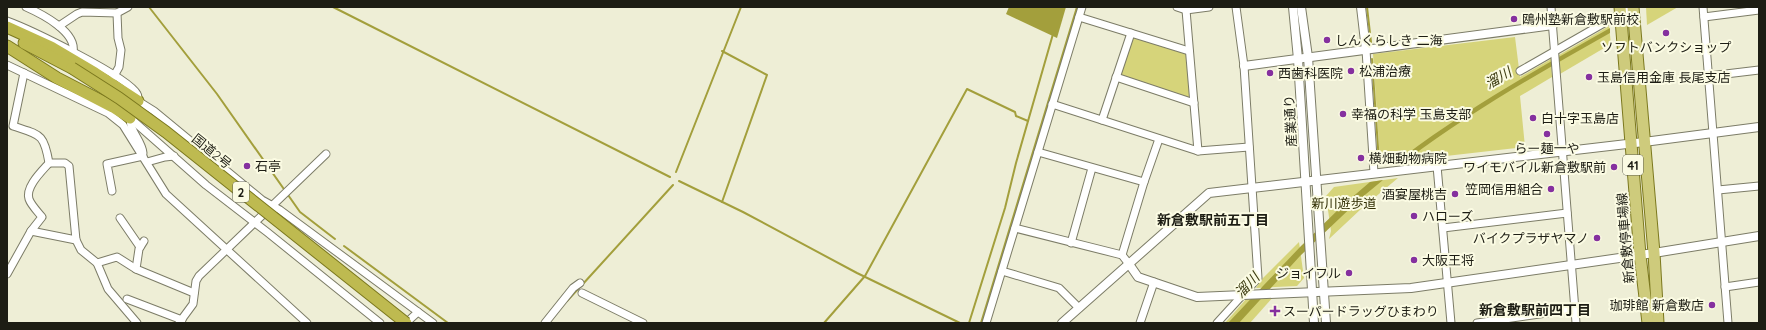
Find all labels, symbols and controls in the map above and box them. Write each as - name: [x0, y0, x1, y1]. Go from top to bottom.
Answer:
- place label: 鴎州塾新倉敷駅前校: [1522, 11, 1639, 27]
- marker: 鴎州塾新倉敷駅前校: [1509, 14, 1519, 24]
- marker: ソフトバンクショップ: [1661, 28, 1671, 38]
- place label: しんくらしき 二海: [1335, 32, 1443, 48]
- marker: しんくらしき 二海: [1322, 35, 1332, 45]
- place label: ソフトバンクショップ: [1601, 39, 1731, 55]
- water label: 溜川: [1481, 62, 1516, 93]
- place label: 松浦治療: [1359, 63, 1411, 79]
- place label: 西歯科医院: [1278, 65, 1343, 81]
- marker: 松浦治療: [1346, 66, 1356, 76]
- marker: 西歯科医院: [1265, 68, 1275, 78]
- place label: 玉島信用金庫 長尾支店: [1597, 69, 1731, 85]
- marker: 玉島信用金庫 長尾支店: [1584, 72, 1594, 82]
- street label: 産業通り: [1281, 95, 1299, 147]
- place label: 幸福の科学 玉島支部: [1351, 106, 1472, 122]
- marker: 幸福の科学 玉島支部: [1338, 109, 1348, 119]
- place label: 白十字玉島店: [1541, 110, 1619, 126]
- marker: 白十字玉島店: [1528, 113, 1538, 123]
- marker: らー麺一や: [1542, 129, 1552, 139]
- street label: 国道2号: [189, 130, 235, 172]
- place label: らー麺一や: [1514, 140, 1580, 156]
- place label: 横畑動物病院: [1369, 150, 1447, 166]
- marker: 横畑動物病院: [1356, 153, 1366, 163]
- road number: 41: [1623, 155, 1643, 175]
- place label: 石亭: [255, 158, 281, 174]
- place label: ワイモバイル新倉敷駅前: [1463, 159, 1606, 175]
- marker: 石亭: [242, 161, 252, 171]
- marker: ワイモバイル新倉敷駅前: [1609, 162, 1619, 172]
- place label: 笠岡信用組合: [1465, 181, 1543, 197]
- road number: 2: [233, 182, 249, 202]
- marker: 笠岡信用組合: [1546, 184, 1556, 194]
- place label: 酒宴屋桃吉: [1382, 186, 1447, 202]
- marker: 酒宴屋桃吉: [1450, 189, 1460, 199]
- street label: 新倉敷停車場線: [1613, 192, 1637, 284]
- park label: 新川遊歩道: [1311, 195, 1377, 211]
- place label: ハローズ: [1422, 208, 1473, 224]
- district label: 新倉敷駅前五丁目: [1157, 211, 1269, 229]
- marker: ハローズ: [1409, 211, 1419, 221]
- place label: バイクプラザヤマノ: [1473, 230, 1589, 246]
- marker: バイクプラザヤマノ: [1592, 233, 1602, 243]
- place label: 大阪王将: [1422, 252, 1474, 268]
- marker: 大阪王将: [1409, 255, 1419, 265]
- place label: ジョイフル: [1276, 265, 1341, 281]
- water label: 溜川: [1231, 267, 1264, 301]
- marker: ジョイフル: [1344, 268, 1354, 278]
- place label: 珈琲館 新倉敷店: [1609, 297, 1704, 313]
- marker: 珈琲館 新倉敷店: [1707, 300, 1717, 310]
- district label: 新倉敷駅前四丁目: [1479, 301, 1591, 319]
- place label: スーパードラッグひまわり: [1283, 303, 1439, 319]
- marker: スーパードラッグひまわり: [1270, 306, 1280, 316]

